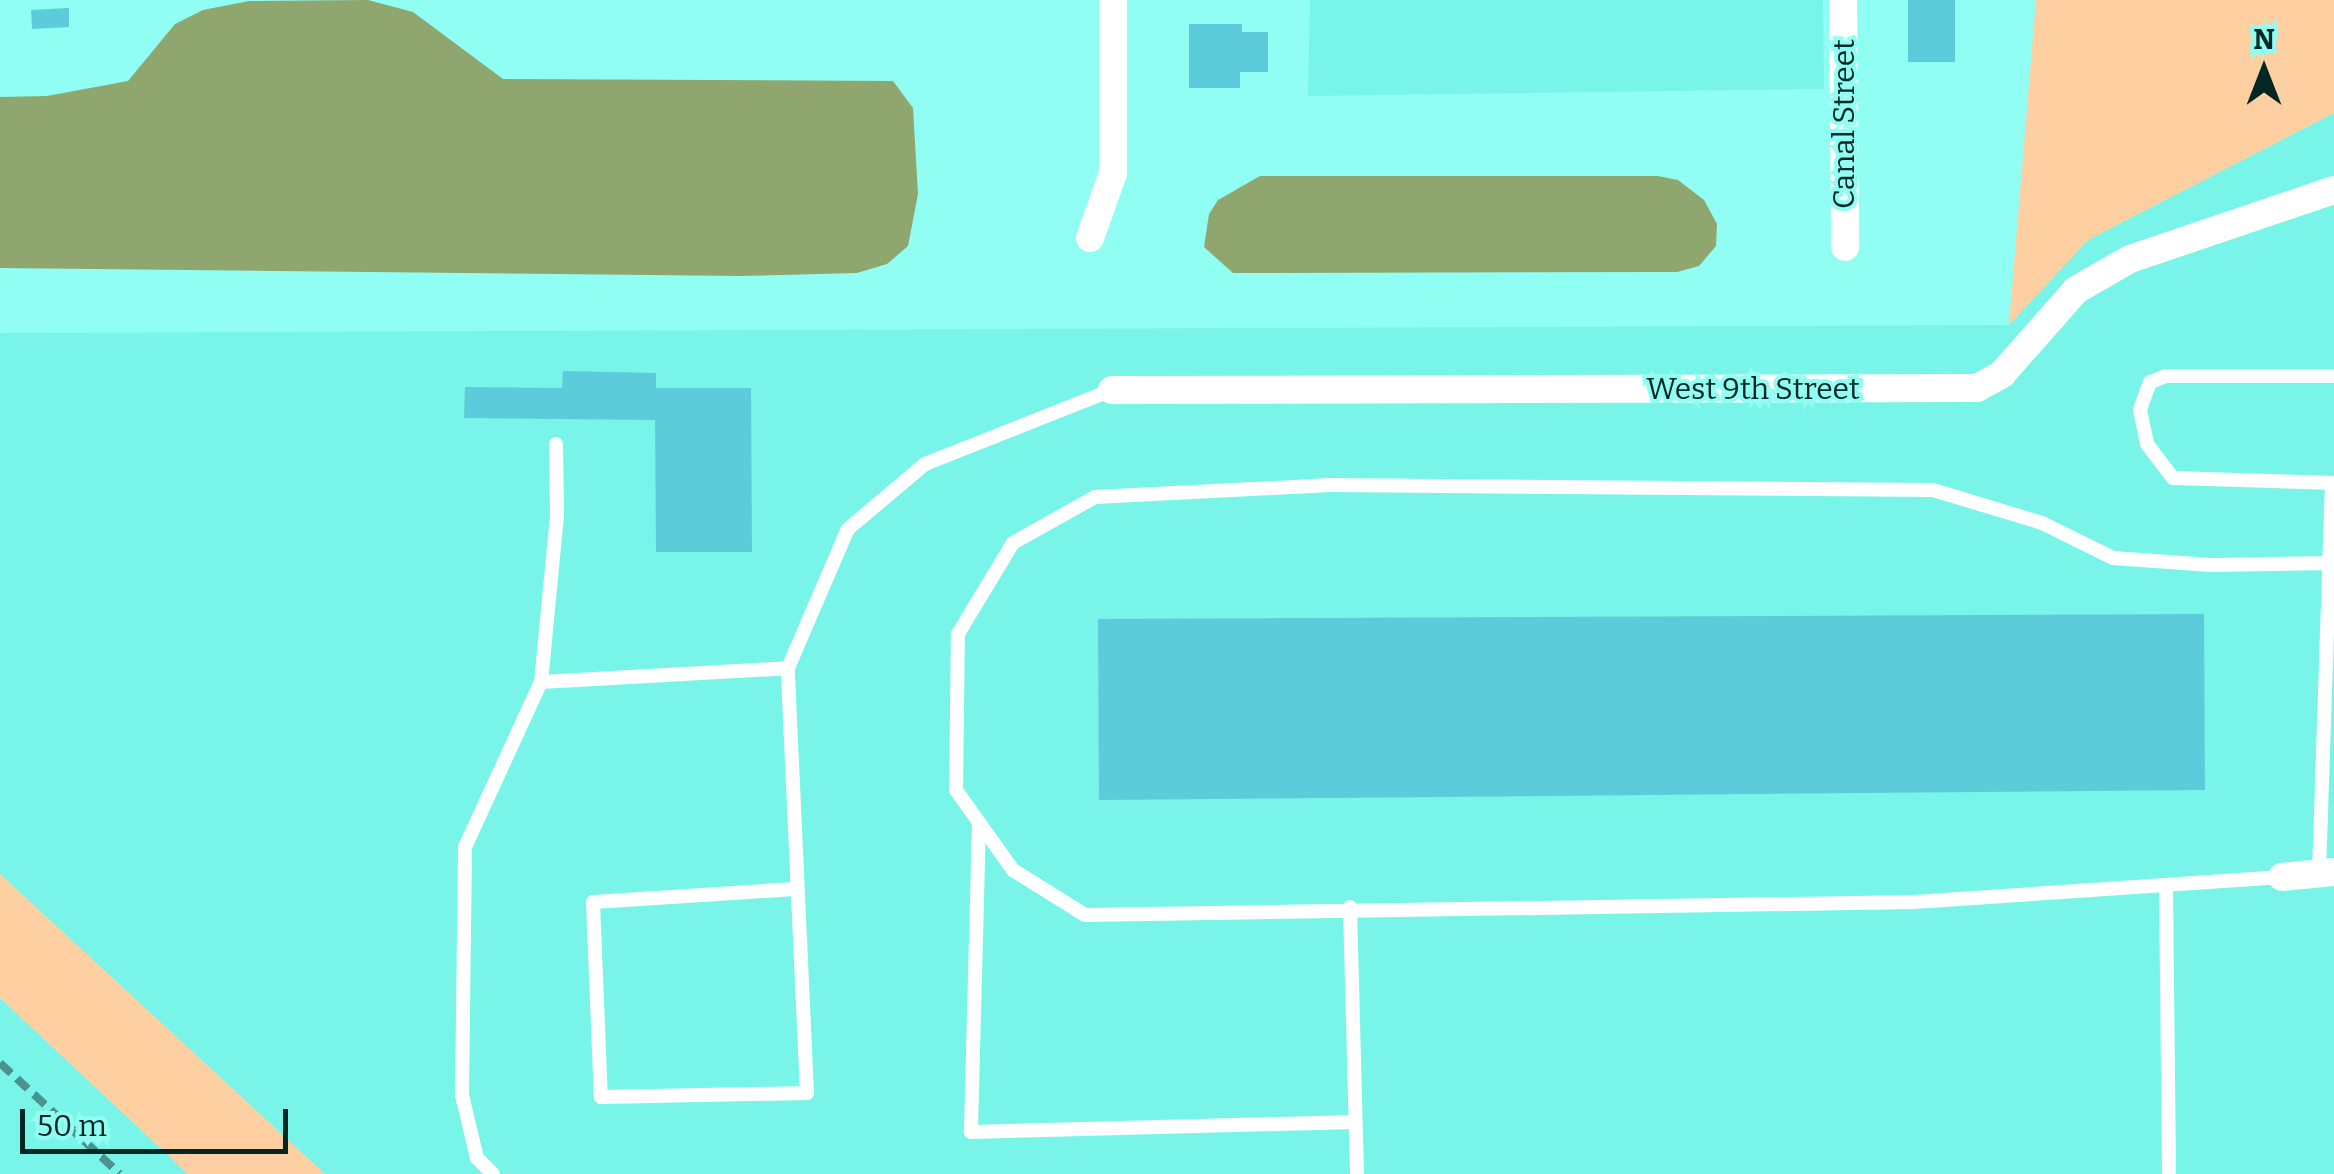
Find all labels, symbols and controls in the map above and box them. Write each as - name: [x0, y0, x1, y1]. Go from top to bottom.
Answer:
- north arrow: [2214, 20, 2314, 120]
- text: N: [2253, 23, 2275, 56]
- street label: Canal Street: [1826, 39, 1862, 209]
- street label: West 9th Street: [1646, 371, 1860, 407]
- scale bar: [25, 1089, 292, 1151]
- text: 50 m: [37, 1108, 107, 1144]

